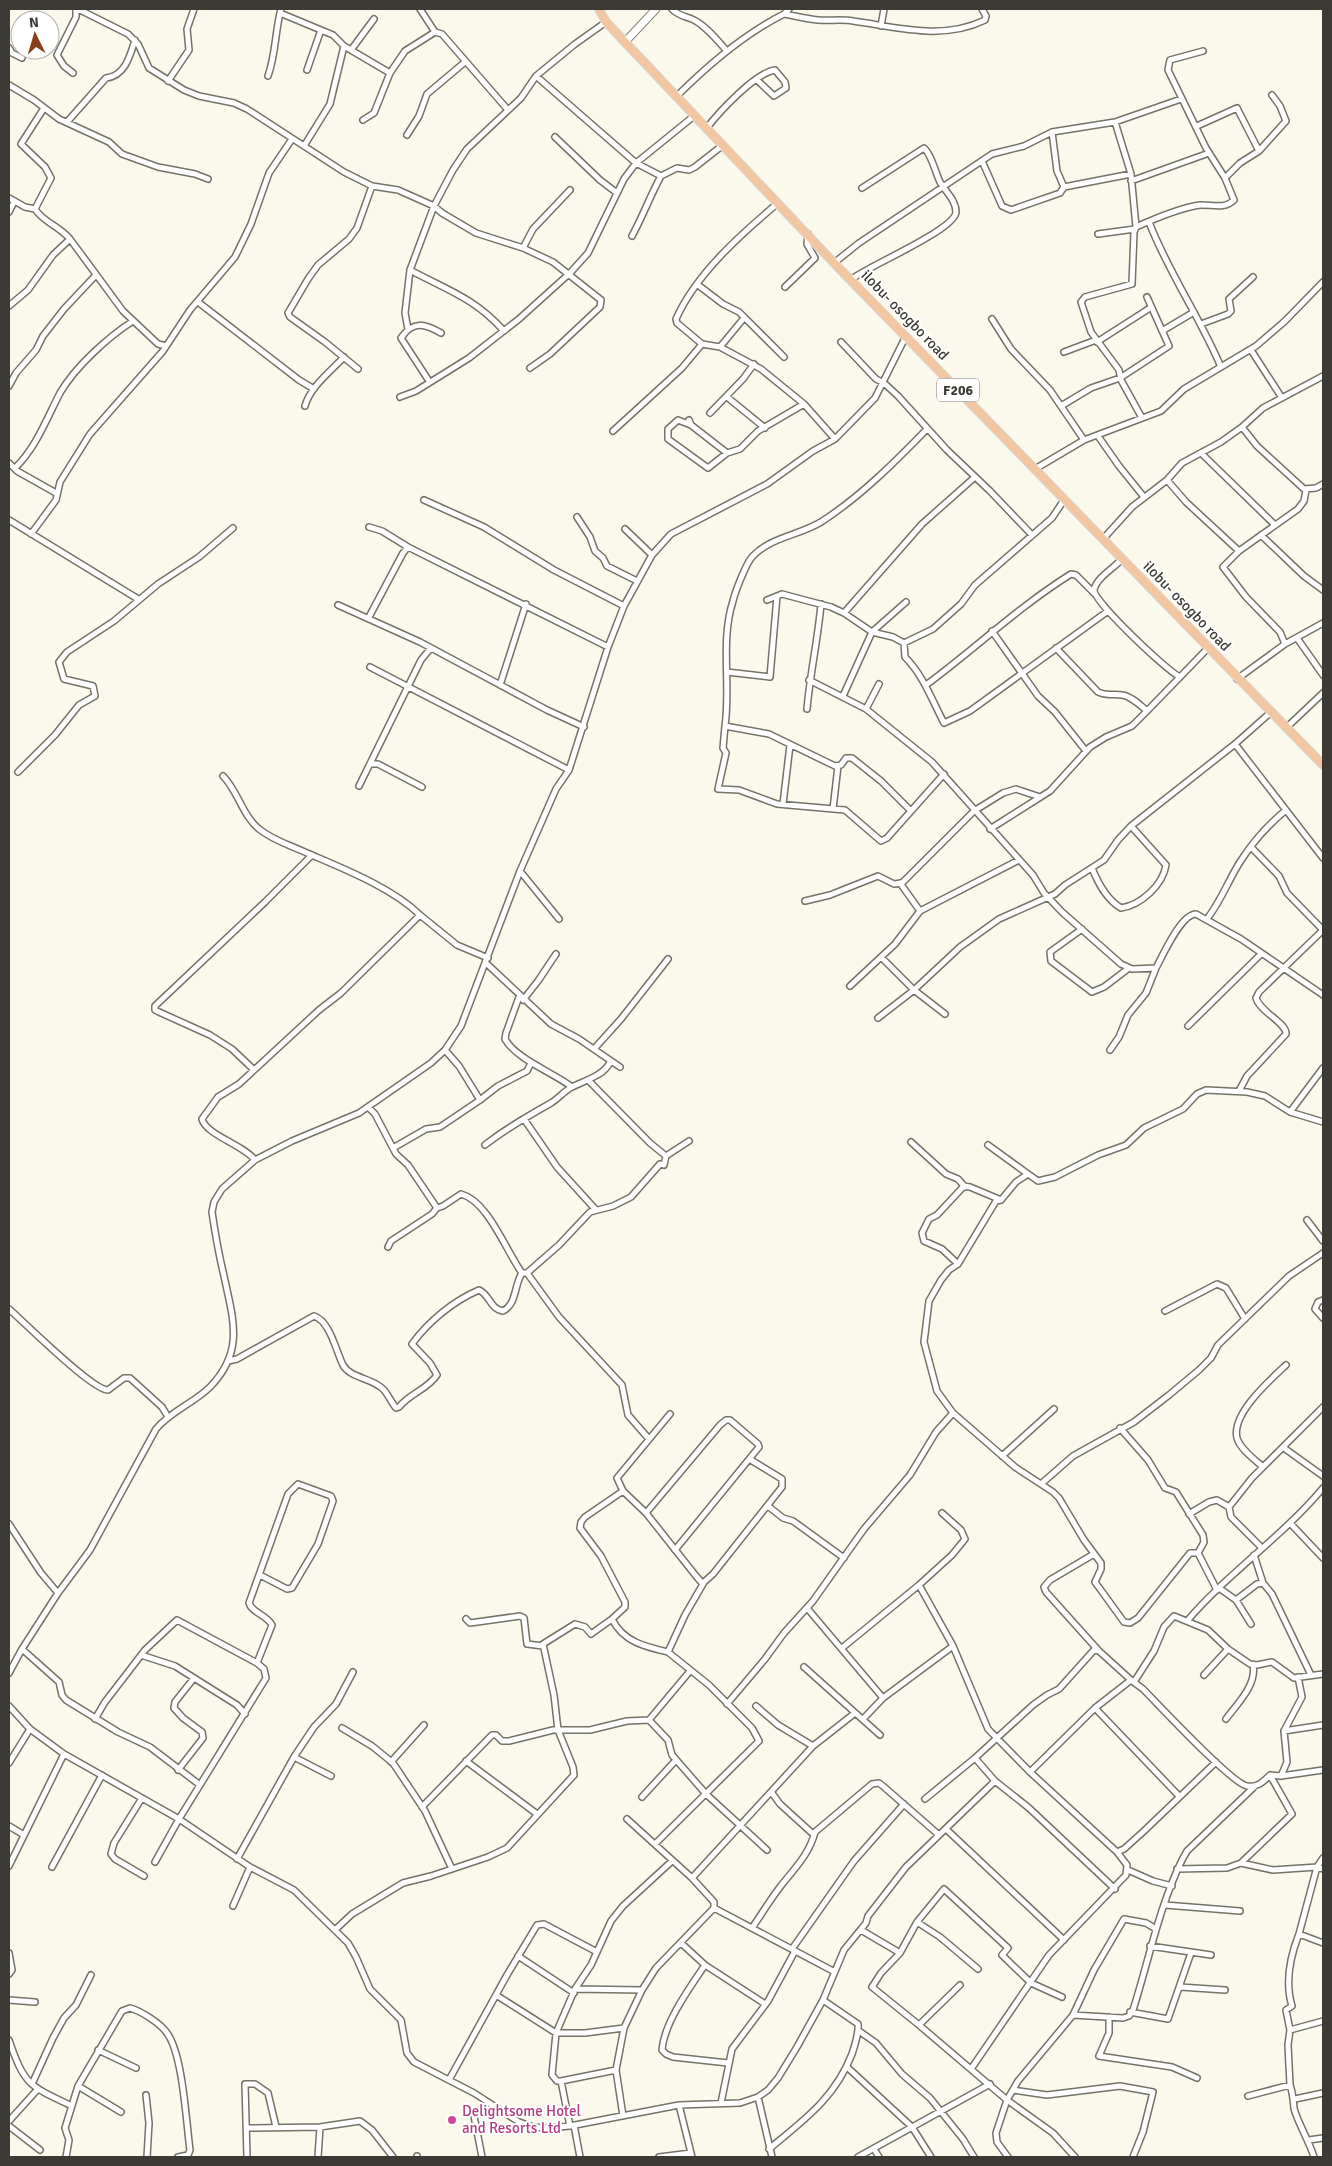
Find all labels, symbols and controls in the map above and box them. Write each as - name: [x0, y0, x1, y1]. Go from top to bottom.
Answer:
- north arrow: [10, 10, 60, 60]
- text: N: [28, 14, 40, 31]
- street label: ilobu- osogbo road: [857, 266, 953, 364]
- road number: F206: [937, 378, 979, 402]
- street label: ilobu- osogbo road: [1139, 557, 1235, 655]
- place label: Delightsome Hotel and Resorts Ltd: [462, 2102, 581, 2137]
- marker: Delightsome Hotel and Resorts Ltd: [446, 2114, 458, 2126]

